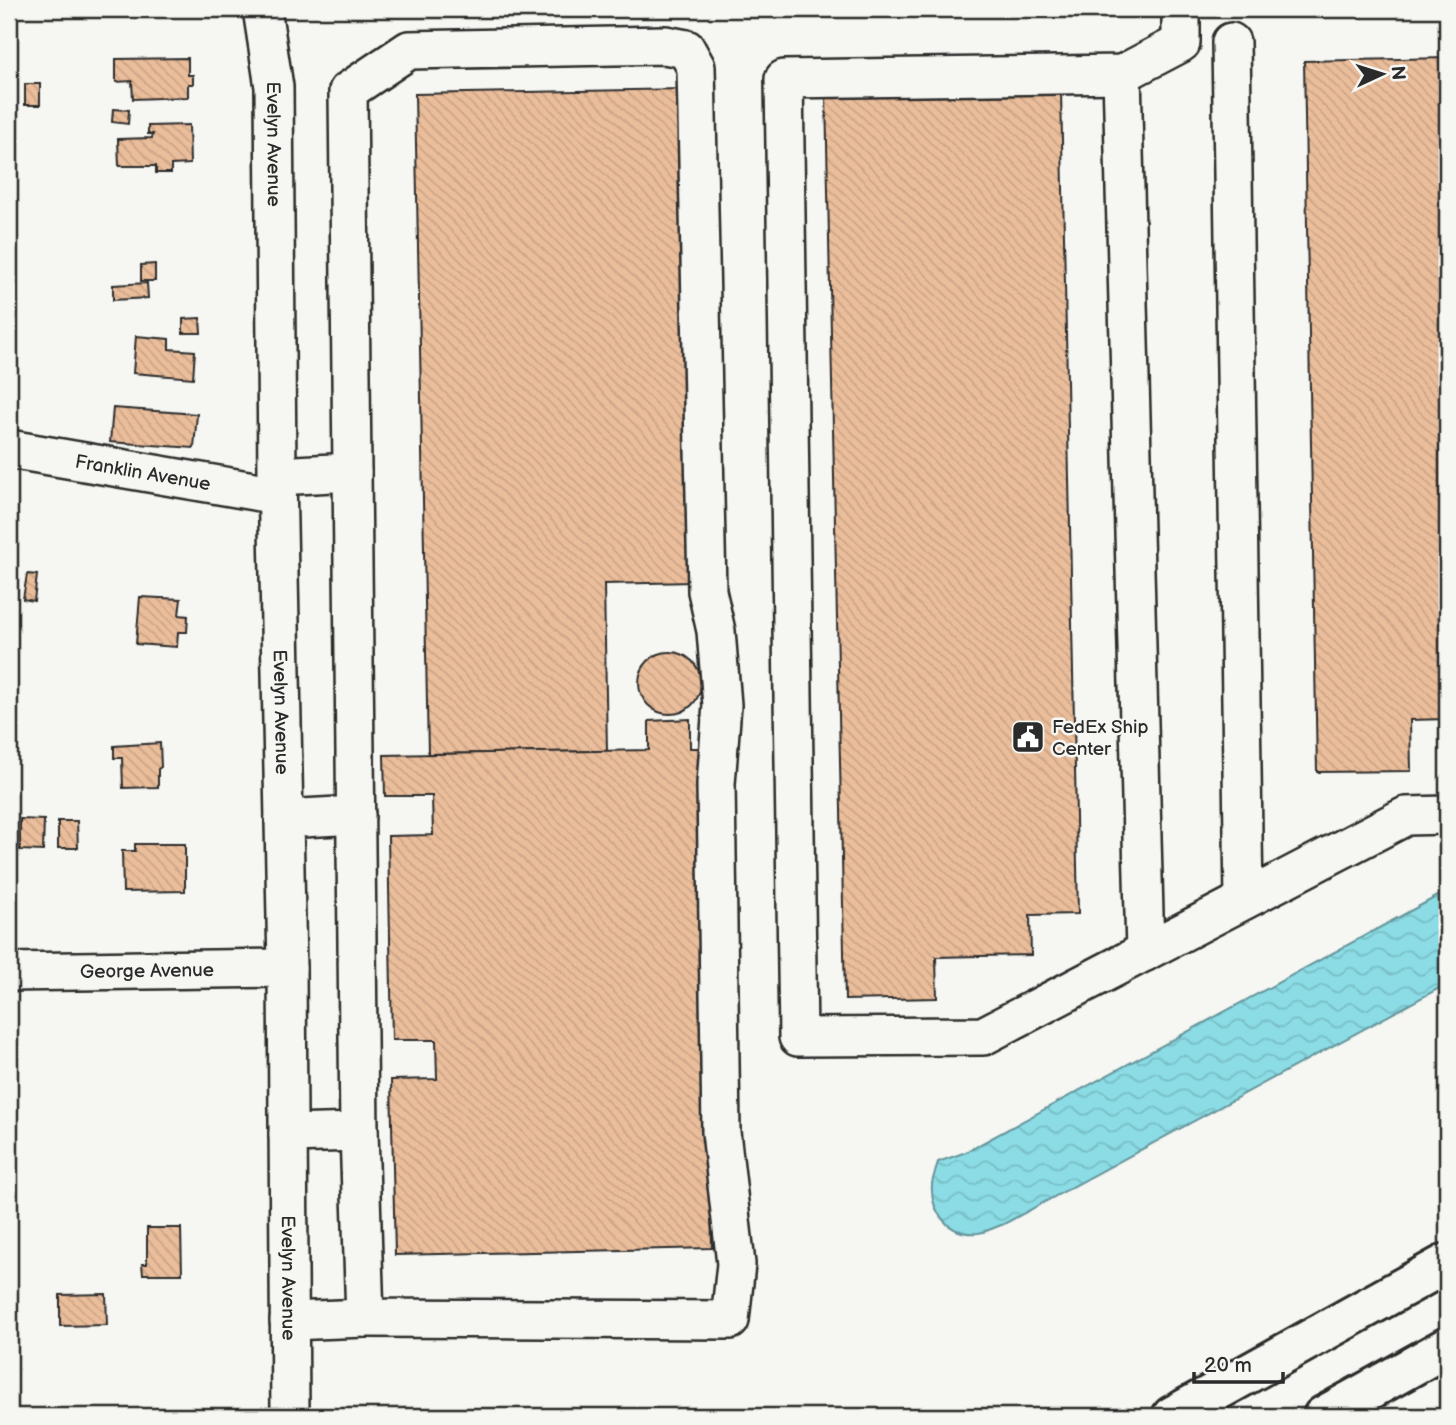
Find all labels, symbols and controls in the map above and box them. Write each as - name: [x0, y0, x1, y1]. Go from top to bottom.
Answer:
- north arrow: [1348, 38, 1418, 108]
- text: N: [1385, 65, 1409, 81]
- street label: Evelyn Avenue: [261, 81, 285, 207]
- street label: Franklin Avenue: [73, 451, 212, 496]
- street label: Evelyn Avenue: [268, 649, 293, 775]
- place label: FedEx Ship Center: [1052, 716, 1149, 761]
- public building icon: FedEx Ship Center: [1009, 718, 1047, 756]
- street label: George Avenue: [80, 959, 214, 984]
- street label: Evelyn Avenue: [276, 1215, 299, 1341]
- scale bar: [1194, 1341, 1283, 1385]
- text: 20 m: [1204, 1353, 1252, 1378]

